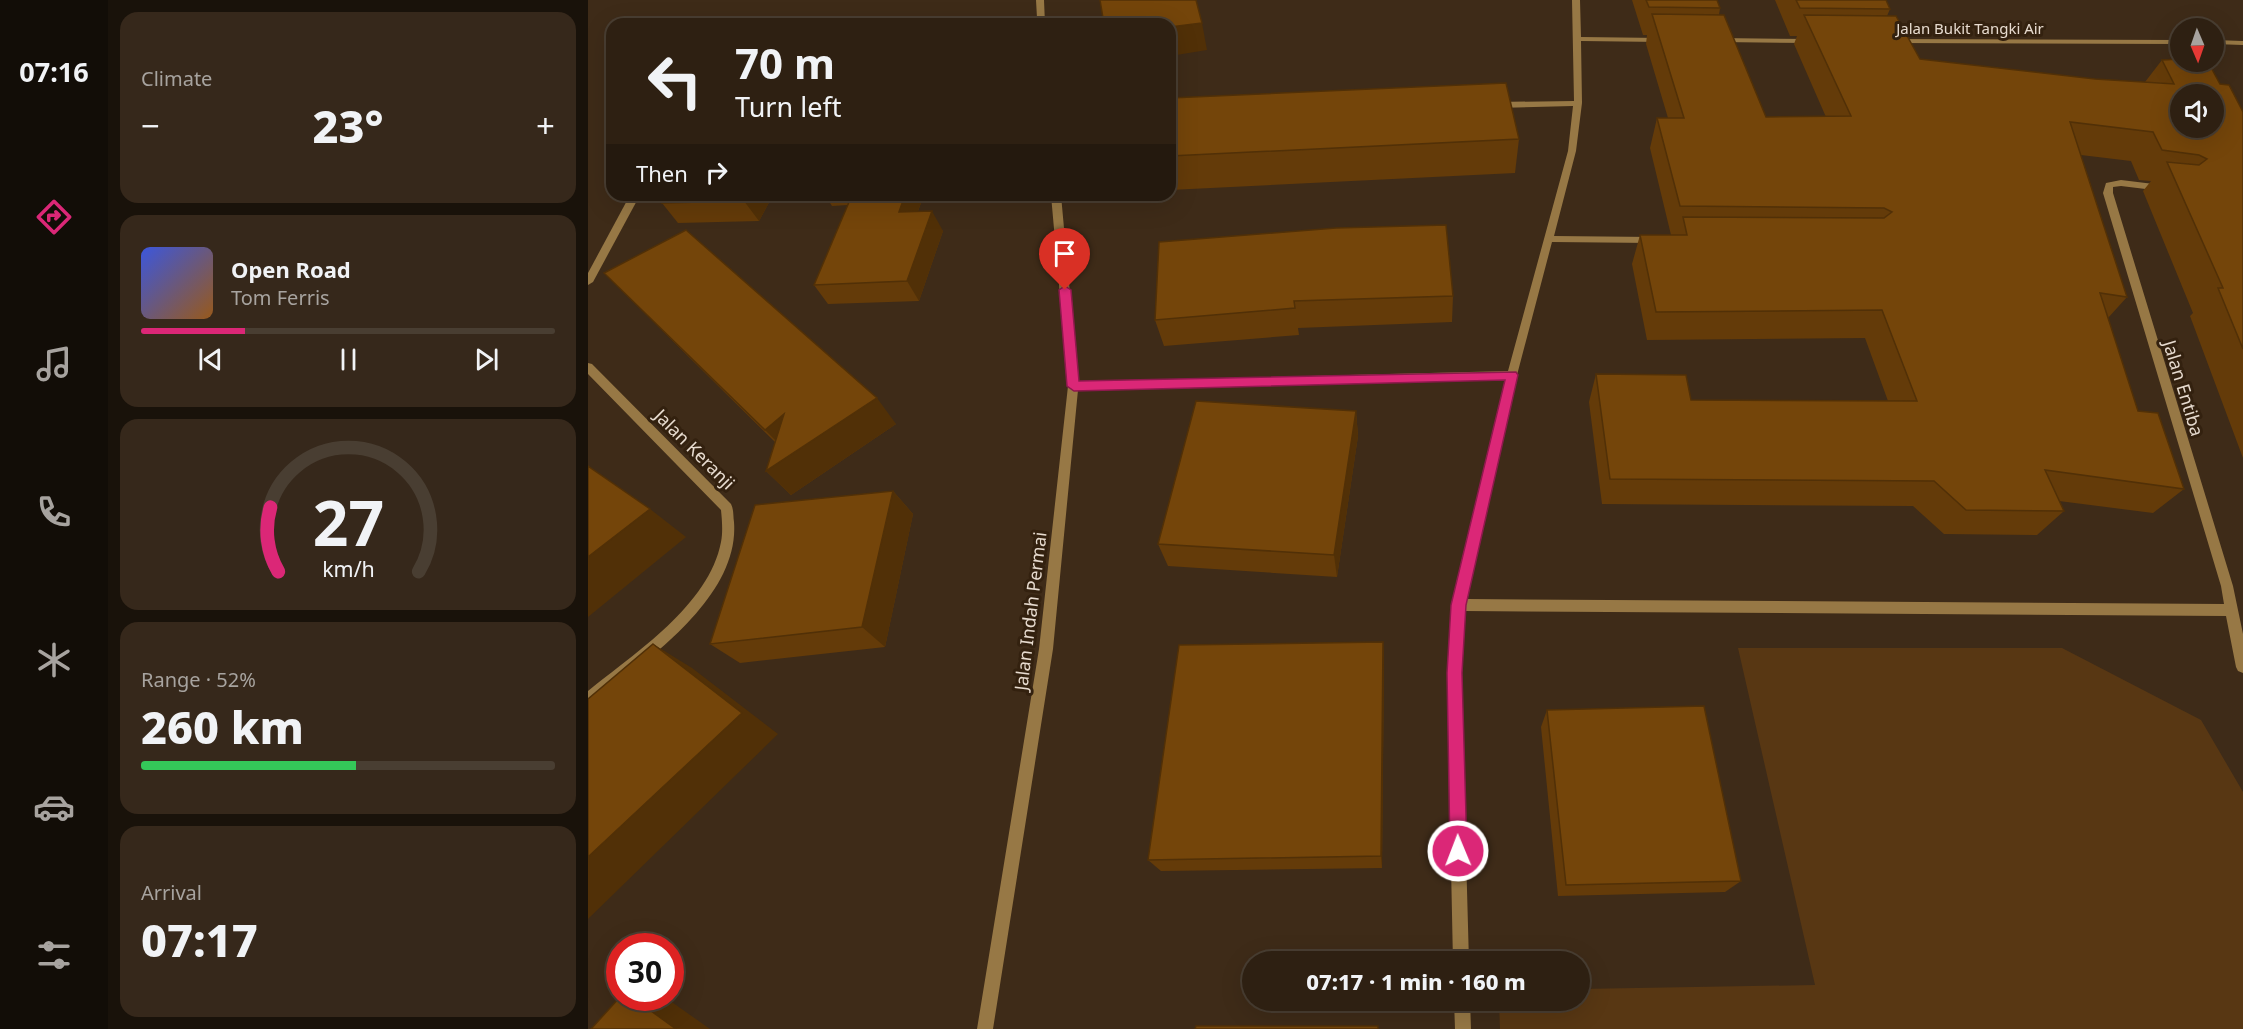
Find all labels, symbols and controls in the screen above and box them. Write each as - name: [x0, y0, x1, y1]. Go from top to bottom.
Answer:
- street label: Jalan Bukit Tangki Air: [1894, 18, 2044, 38]
- north arrow: [2170, 18, 2224, 72]
- map controls: [2170, 18, 2224, 138]
- text: 70 m: [735, 34, 835, 91]
- icon: left: [636, 42, 714, 120]
- text: 07:16: [19, 53, 89, 90]
- text: Climate: [141, 65, 212, 92]
- button: sound: [2170, 84, 2224, 138]
- text: Turn left: [735, 88, 841, 125]
- text: 23°: [312, 95, 384, 156]
- text: −: [141, 103, 160, 148]
- text: +: [536, 103, 555, 148]
- icon: right: [700, 156, 733, 189]
- text: Then: [636, 158, 688, 188]
- icon: directions: [33, 196, 75, 238]
- pin: [1039, 228, 1090, 290]
- icon: arrive: [1048, 237, 1081, 270]
- text: Open Road: [231, 254, 351, 284]
- text: Tom Ferris: [231, 284, 330, 311]
- street label: Jalan Entiba: [2157, 335, 2210, 439]
- icon: music: [33, 343, 75, 385]
- icon: previous: [194, 343, 227, 376]
- icon: pause: [332, 343, 365, 376]
- icon: next: [470, 343, 503, 376]
- street label: Jalan Keranji: [648, 402, 740, 494]
- text: 27: [312, 479, 384, 564]
- icon: phone: [33, 491, 75, 533]
- street label: Jalan Indah Permai: [1008, 530, 1052, 694]
- text: km/h: [322, 554, 374, 583]
- icon: climate: [33, 639, 75, 681]
- text: Range · 52%: [141, 666, 256, 693]
- text: 260 km: [141, 696, 304, 757]
- icon: car: [33, 786, 75, 828]
- position arrow: [1426, 819, 1490, 883]
- text: Arrival: [141, 879, 202, 906]
- text: 07:17: [141, 909, 258, 970]
- speed limit sign: 30: [606, 933, 684, 1011]
- icon: filters: [33, 934, 75, 976]
- text: 07:17 · 1 min · 160 m: [1306, 966, 1526, 996]

